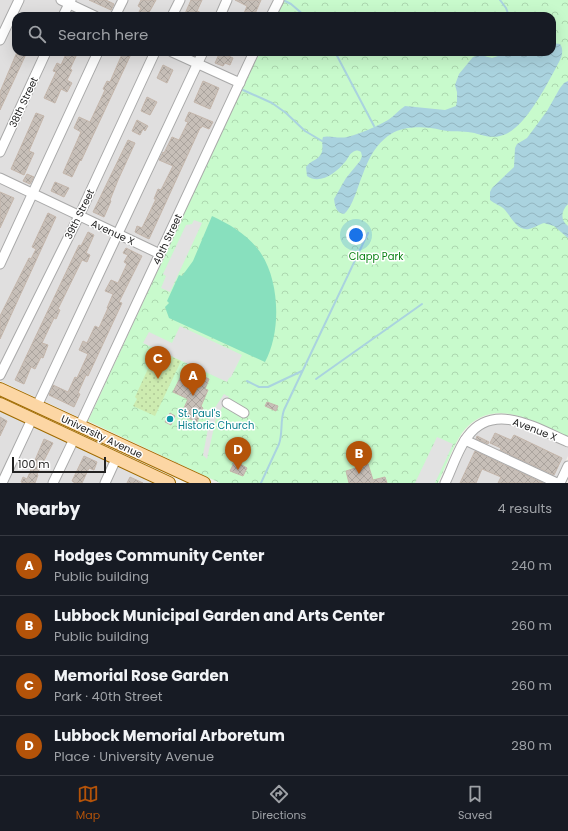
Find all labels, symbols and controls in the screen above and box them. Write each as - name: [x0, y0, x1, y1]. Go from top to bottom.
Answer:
- search box: [12, 12, 556, 56]
- icon: search: [26, 23, 48, 45]
- text: Search here: [58, 24, 148, 45]
- street label: 38th Street: [5, 74, 42, 130]
- street label: 39th Street: [61, 186, 98, 242]
- street label: 40th Street: [149, 211, 186, 267]
- street label: Avenue X: [89, 216, 137, 249]
- your location: [346, 225, 366, 245]
- park label: Clapp Park: [349, 249, 404, 264]
- pin: C: [145, 346, 171, 379]
- pin: A: [180, 363, 206, 396]
- place label: St. Paul's Historic Church: [178, 406, 254, 433]
- street label: University Avenue: [59, 411, 145, 462]
- marker: St. Paul's Historic Church: [165, 414, 175, 424]
- street label: Avenue X: [510, 414, 559, 445]
- pin: D: [225, 437, 251, 470]
- pin: B: [346, 441, 372, 474]
- scale bar: [12, 455, 106, 474]
- text: 100 m: [18, 456, 50, 472]
- text: Nearby: [16, 497, 80, 521]
- text: 4 results: [498, 499, 552, 518]
- text: Hodges Community Center: [54, 545, 264, 566]
- text: A: [24, 556, 34, 575]
- text: 240 m: [511, 556, 552, 575]
- text: Public building: [54, 567, 149, 586]
- text: Lubbock Municipal Garden and Arts Center: [54, 605, 385, 626]
- text: B: [25, 616, 33, 635]
- text: 260 m: [511, 616, 552, 635]
- text: Public building: [54, 627, 149, 646]
- text: Memorial Rose Garden: [54, 665, 229, 686]
- text: C: [24, 676, 34, 695]
- text: 260 m: [511, 676, 552, 695]
- text: Park · 40th Street: [54, 687, 163, 706]
- text: Lubbock Memorial Arboretum: [54, 725, 285, 746]
- text: D: [24, 736, 34, 755]
- text: 280 m: [511, 736, 552, 755]
- text: Place · University Avenue: [54, 747, 214, 766]
- tab: Map: [76, 783, 100, 824]
- tab: Directions: [252, 783, 306, 824]
- tab: Saved: [458, 783, 492, 824]

